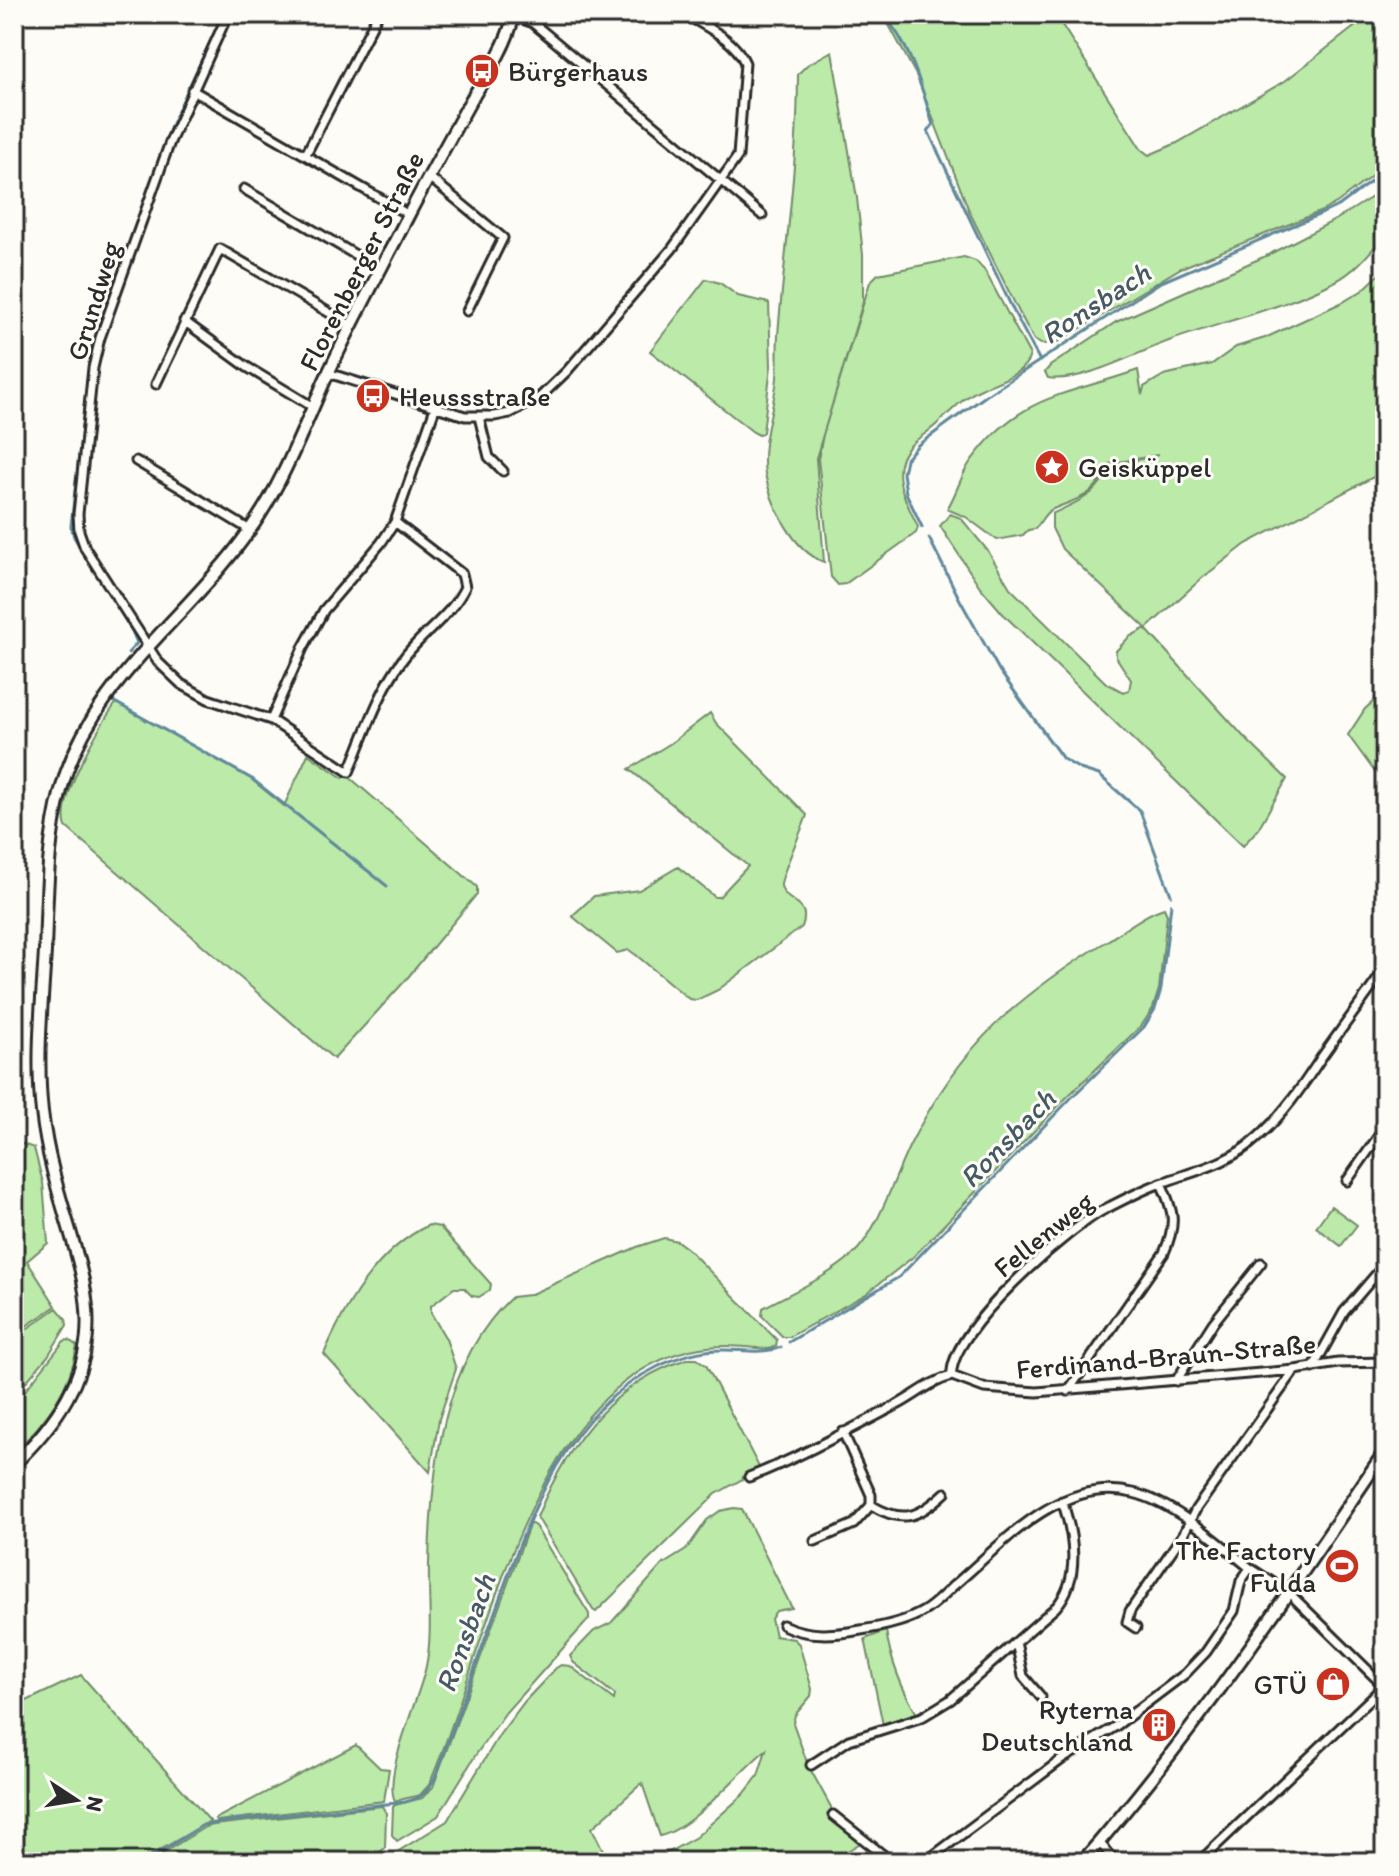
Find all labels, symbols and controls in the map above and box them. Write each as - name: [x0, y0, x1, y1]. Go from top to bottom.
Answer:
- bus stop icon: Bürgerhaus: [463, 52, 501, 90]
- place label: Bürgerhaus: [508, 54, 648, 88]
- street label: Florenberger Straße: [291, 146, 431, 376]
- street label: Grundweg: [59, 237, 127, 365]
- water label: Ronsbach: [1033, 254, 1157, 352]
- bus stop icon: Heussstraße: [354, 377, 392, 415]
- place label: Heussstraße: [399, 379, 551, 413]
- place icon: Geisküppel: [1033, 448, 1071, 486]
- place label: Geisküppel: [1078, 450, 1211, 484]
- water label: Ronsbach: [951, 1080, 1064, 1195]
- street label: Fellenweg: [986, 1183, 1100, 1285]
- street label: Ferdinand-Braun-Straße: [1015, 1326, 1317, 1386]
- place label: The Factory Fulda: [1176, 1533, 1316, 1599]
- sports icon: The Factory Fulda: [1323, 1547, 1361, 1585]
- water label: Ronsbach: [427, 1568, 504, 1697]
- shop icon: GTÜ: [1314, 1665, 1352, 1703]
- place label: GTÜ: [1253, 1667, 1307, 1701]
- place label: Ryterna Deutschland: [981, 1692, 1134, 1758]
- building icon: Ryterna Deutschland: [1140, 1706, 1178, 1744]
- north arrow: [36, 1760, 116, 1840]
- text: N: [80, 1794, 110, 1814]

